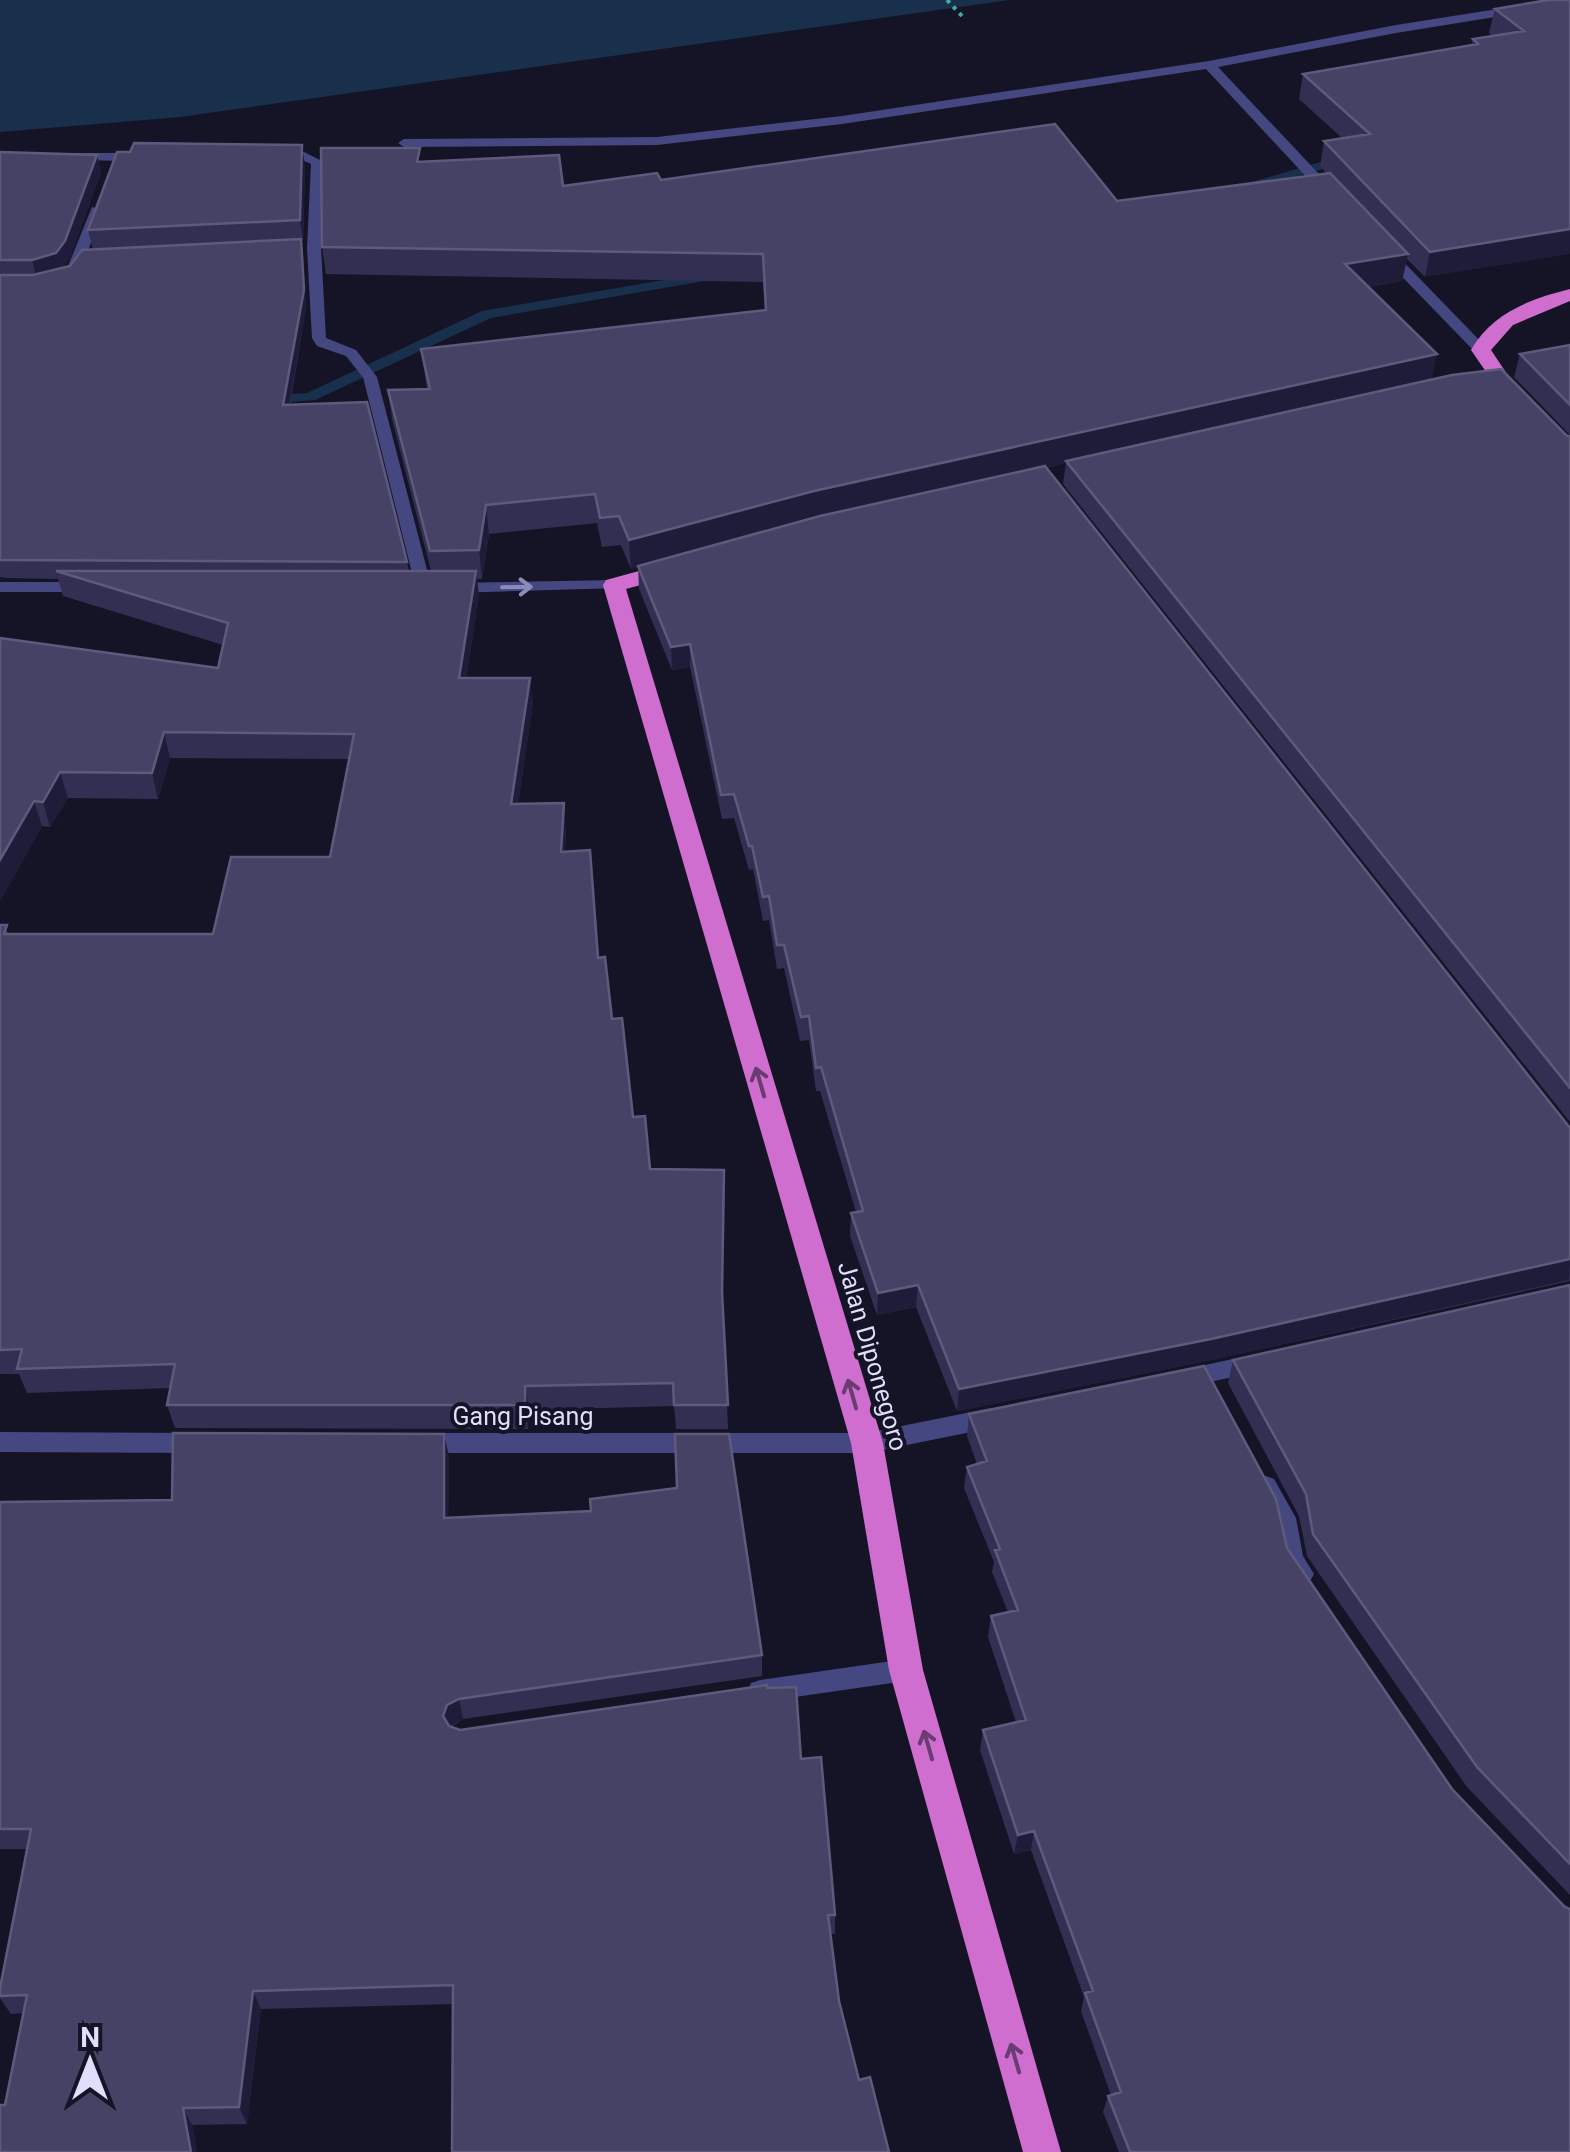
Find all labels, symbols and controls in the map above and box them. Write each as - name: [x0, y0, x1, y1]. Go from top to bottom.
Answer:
- one-way arrow: [501, 577, 533, 596]
- one-way arrow: [750, 1067, 768, 1098]
- street label: Jalan Diponegoro: [832, 1258, 913, 1454]
- one-way arrow: [842, 1378, 860, 1410]
- street label: Gang Pisang: [453, 1402, 593, 1431]
- one-way arrow: [917, 1730, 936, 1761]
- north arrow: [40, 2012, 140, 2112]
- text: N: [80, 2021, 100, 2054]
- one-way arrow: [1005, 2043, 1023, 2074]

